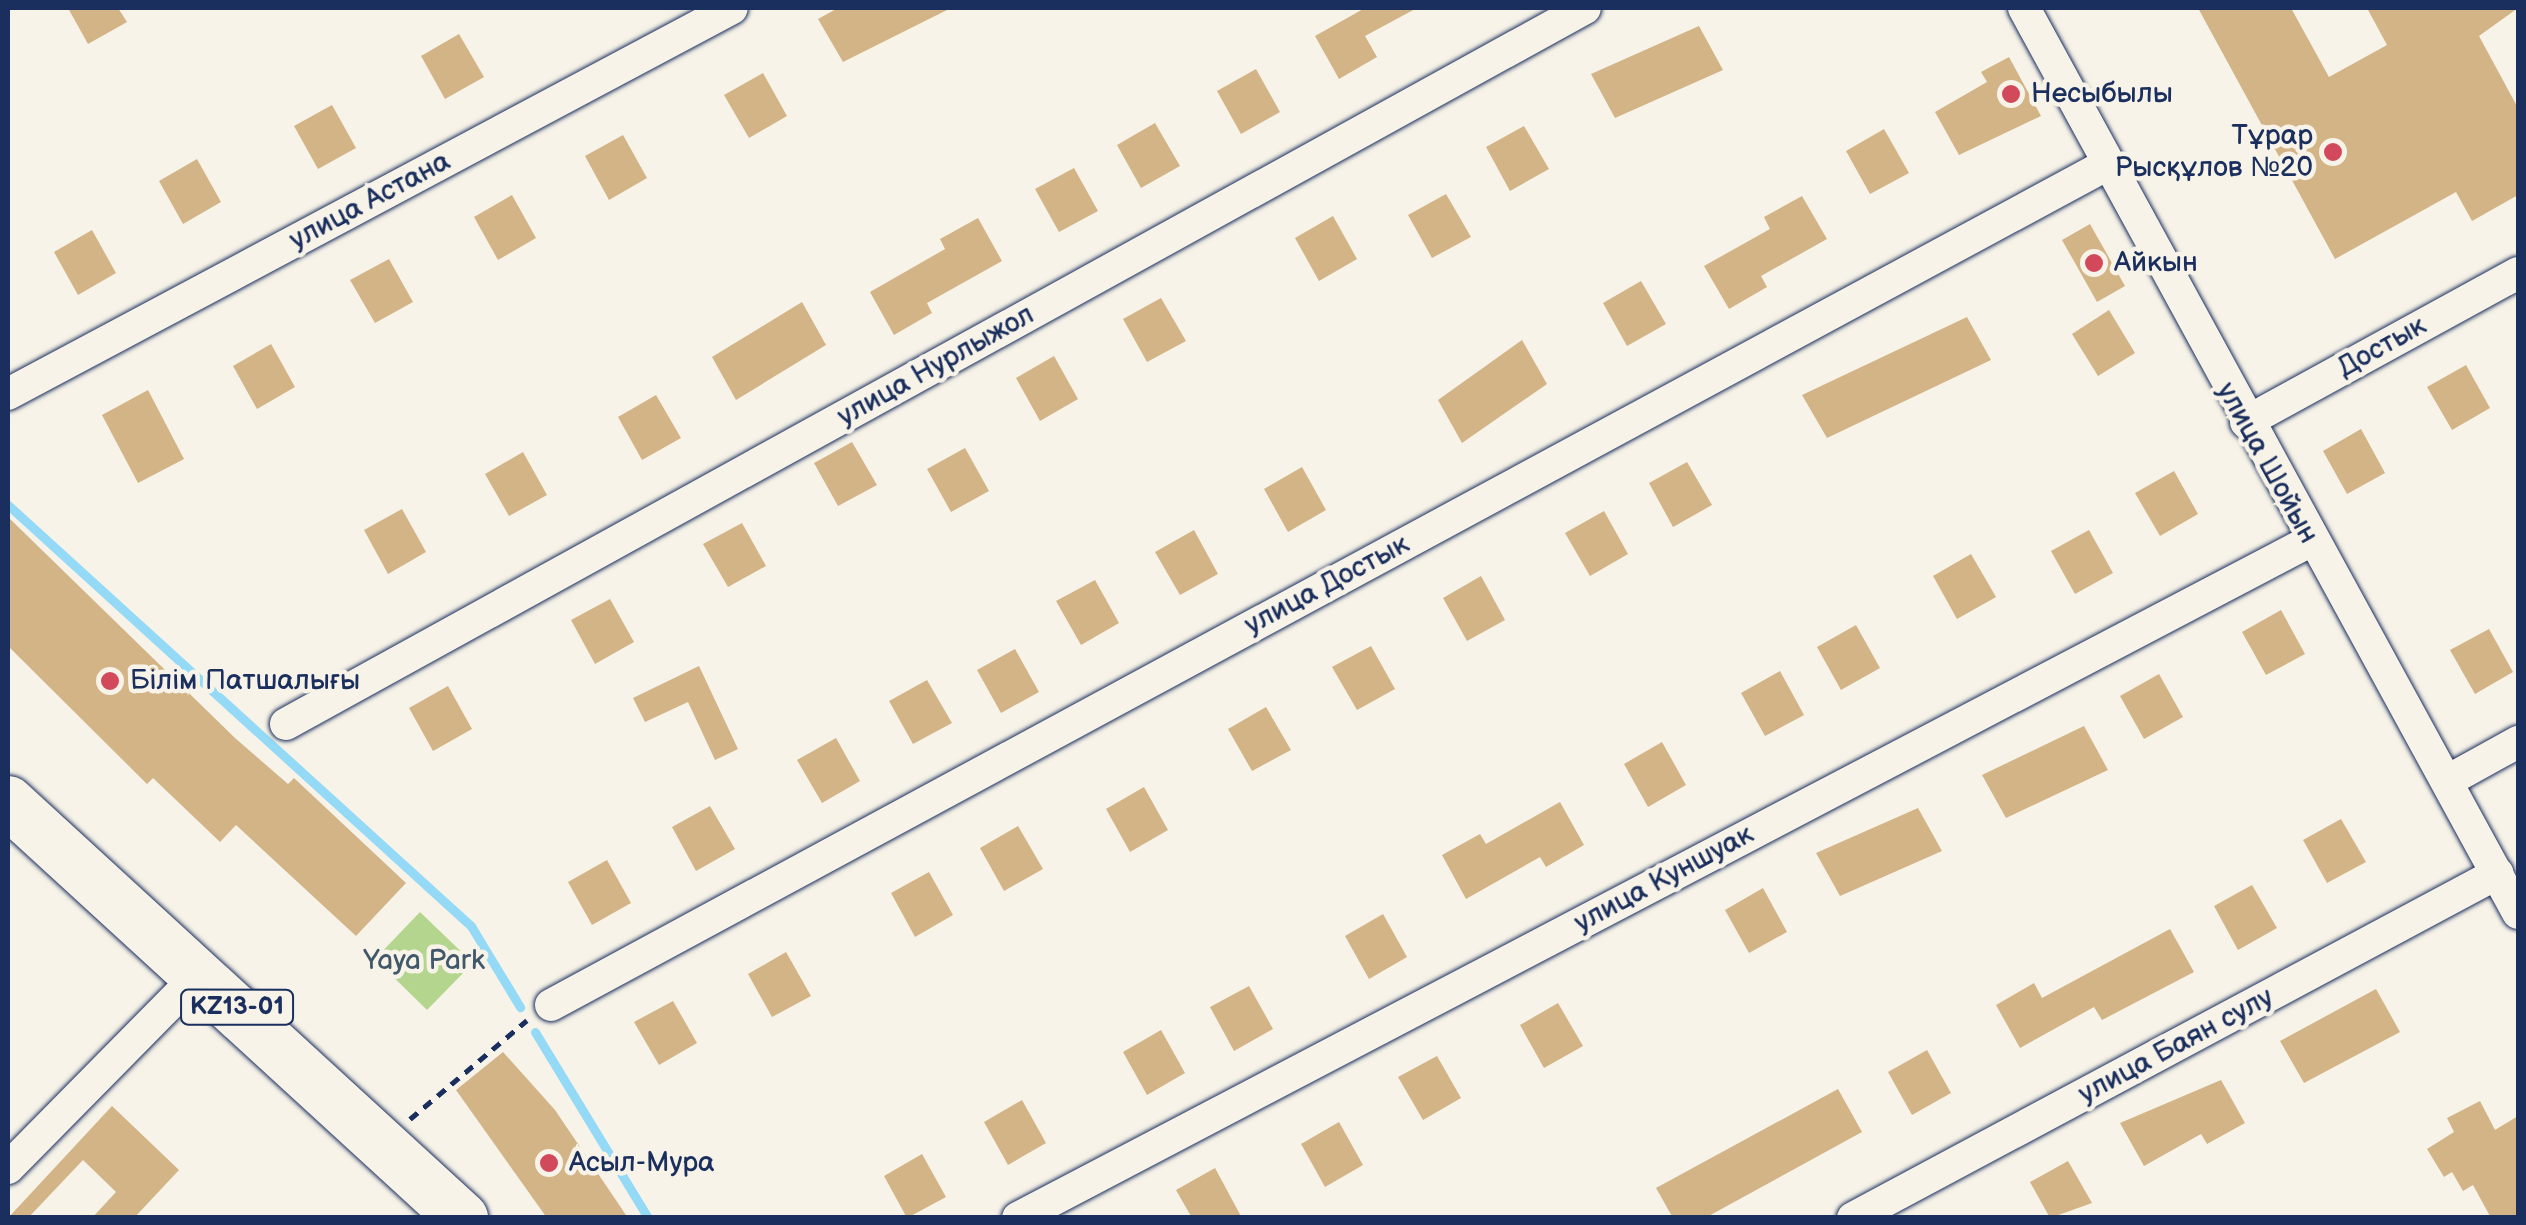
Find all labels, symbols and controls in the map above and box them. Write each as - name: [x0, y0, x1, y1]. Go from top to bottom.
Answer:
- place label: Несыбылы: [2031, 77, 2173, 111]
- marker: Несыбылы: [2000, 83, 2022, 105]
- place label: Тұрар Рысқұлов №20: [2115, 119, 2313, 185]
- marker: Тұрар Рысқұлов №20: [2322, 141, 2344, 163]
- street label: улица Астана: [284, 145, 456, 257]
- place label: Айкын: [2114, 246, 2198, 280]
- marker: Айкын: [2083, 252, 2105, 274]
- street label: улица Нурлыжол: [832, 298, 1040, 434]
- street label: Достык: [2332, 309, 2432, 385]
- street label: улица Шойын: [2209, 377, 2325, 549]
- street label: улица Достык: [1239, 528, 1415, 642]
- place label: Білім Патшалығы: [130, 664, 360, 698]
- marker: Білім Патшалығы: [99, 670, 121, 692]
- street label: улица Куншуак: [1569, 818, 1759, 940]
- park label: Yaya Park: [363, 944, 485, 978]
- street label: улица Баян сулу: [2073, 981, 2279, 1111]
- road number: KZ13-01: [180, 987, 294, 1027]
- place label: Асыл-Мура: [569, 1146, 715, 1180]
- marker: Асыл-Мура: [538, 1152, 560, 1174]

